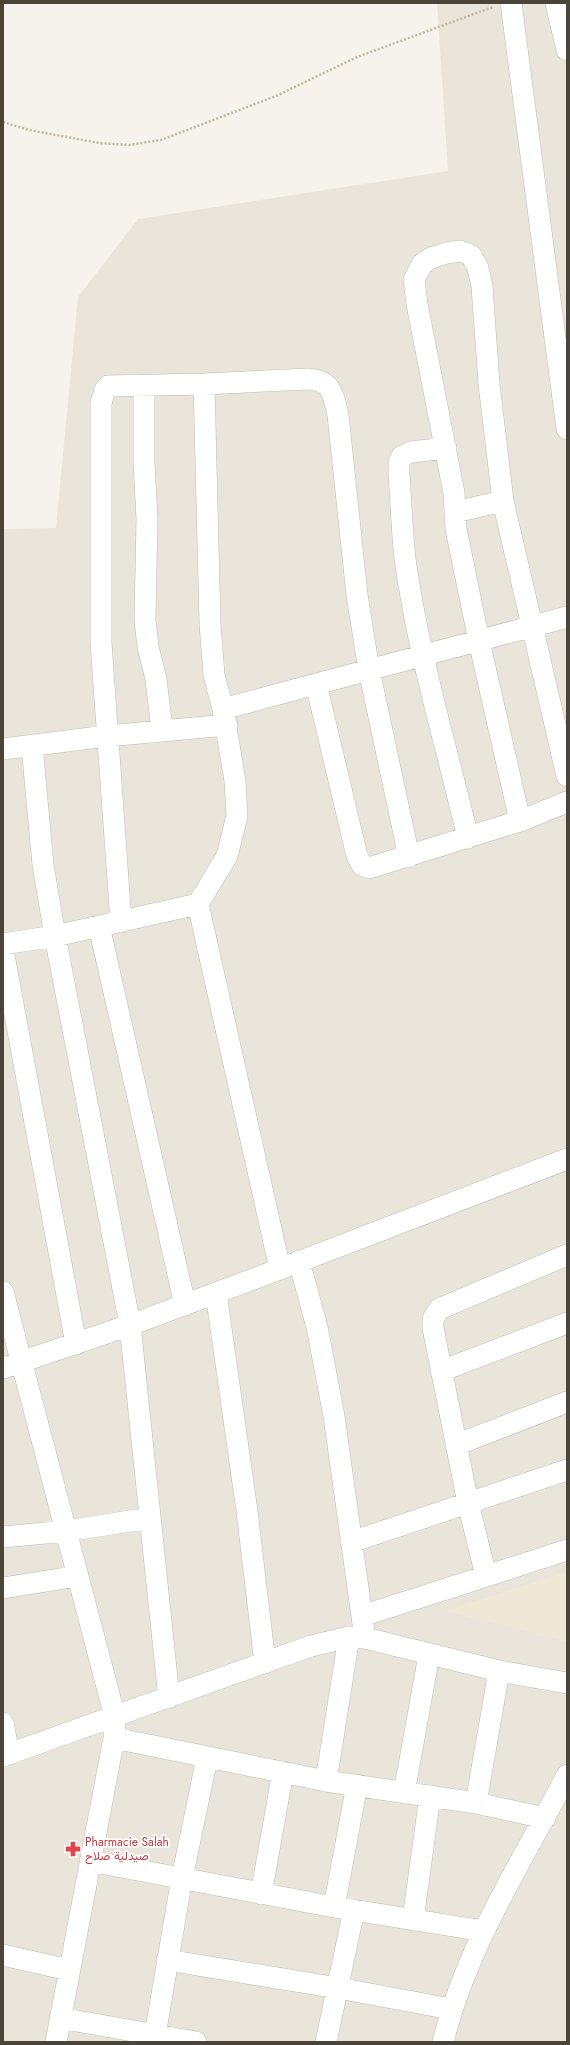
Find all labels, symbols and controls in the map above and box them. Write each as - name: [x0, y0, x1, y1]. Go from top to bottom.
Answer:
- place label: Pharmacie Salah صيدلية صلاح: [85, 1833, 169, 1865]
- pharmacy icon: Pharmacie Salah صيدلية صلاح: [64, 1840, 82, 1858]

